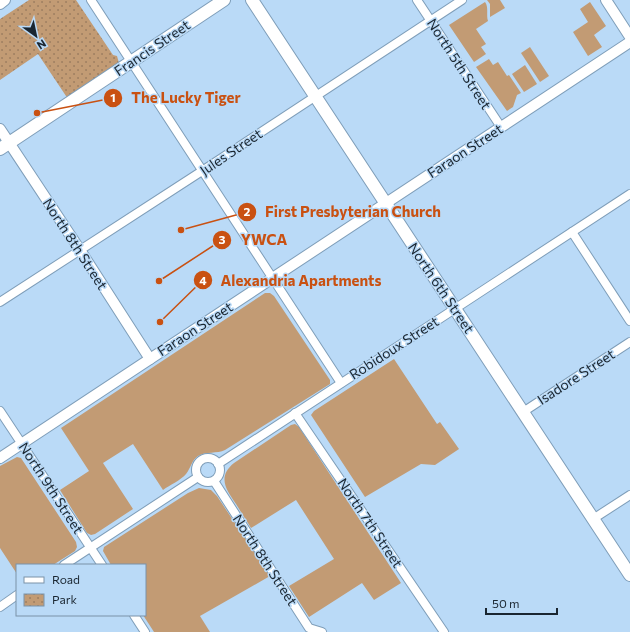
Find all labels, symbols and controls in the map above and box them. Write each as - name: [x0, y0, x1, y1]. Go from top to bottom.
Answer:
- street label: North 5th Street: [424, 15, 495, 113]
- north arrow: [16, 16, 56, 56]
- street label: Francis Street: [111, 16, 193, 79]
- text: N: [35, 37, 49, 53]
- callout: The Lucky Tiger: [103, 84, 248, 111]
- text: The Lucky Tiger: [131, 88, 241, 106]
- text: 1: [110, 90, 116, 104]
- street label: Faraon Street: [424, 120, 506, 181]
- street label: Jules Street: [196, 124, 265, 179]
- street label: North 8th Street: [40, 195, 111, 293]
- callout: First Presbyterian Church: [237, 199, 449, 226]
- text: First Presbyterian Church: [265, 202, 441, 220]
- text: 2: [244, 204, 251, 218]
- callout: YWCA: [212, 227, 295, 254]
- text: YWCA: [241, 230, 288, 248]
- text: 3: [219, 232, 226, 246]
- street label: North 6th Street: [405, 239, 478, 336]
- callout: Alexandria Apartments: [193, 267, 389, 294]
- text: Alexandria Apartments: [221, 271, 381, 289]
- text: 4: [199, 273, 207, 287]
- street label: Faraon Street: [154, 298, 236, 359]
- street label: Robidoux Street: [346, 312, 442, 383]
- street label: Isadore Street: [534, 345, 618, 408]
- street label: North 9th Street: [16, 439, 87, 537]
- street label: North 7th Street: [334, 475, 407, 571]
- street label: North 8th Street: [230, 511, 301, 609]
- legend: [16, 564, 146, 616]
- text: Road: [52, 572, 80, 586]
- scale bar: [486, 590, 557, 616]
- text: Park: [52, 592, 78, 606]
- text: 50 m: [492, 596, 520, 610]

